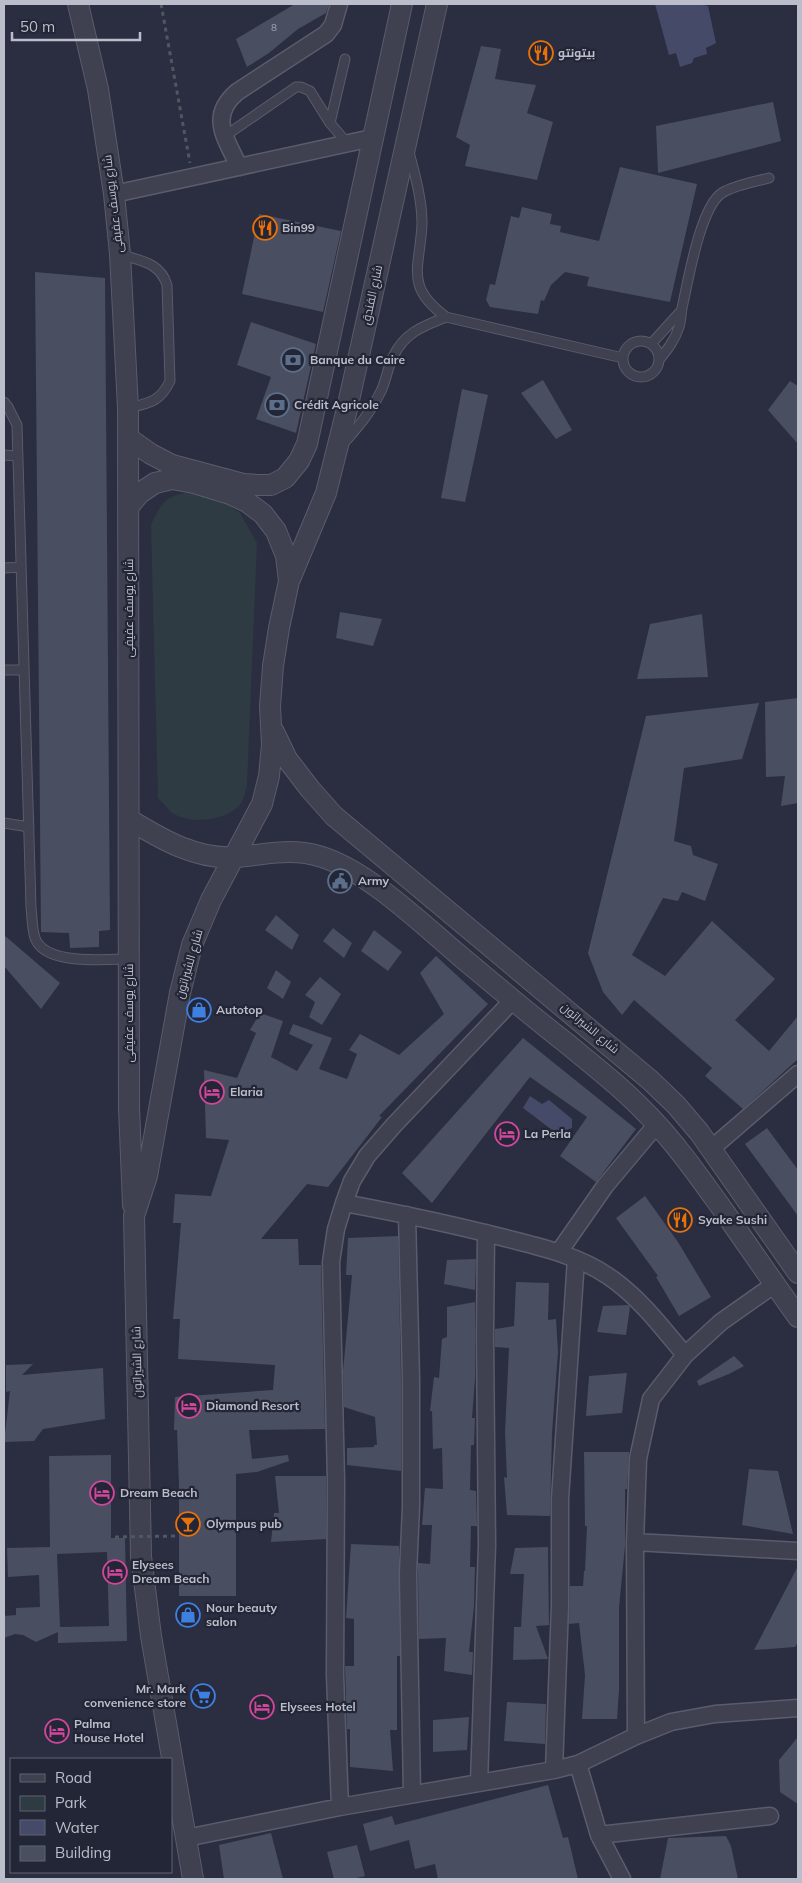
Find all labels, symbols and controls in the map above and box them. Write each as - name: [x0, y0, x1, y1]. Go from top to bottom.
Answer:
- scale bar: [12, 10, 140, 42]
- text: 50 m: [20, 17, 55, 36]
- house number: 8: [271, 21, 277, 34]
- restaurant icon: بيتونتو: [528, 40, 554, 66]
- place label: بيتونتو: [558, 45, 595, 61]
- street label: شارع يوسف عفيفى: [99, 154, 127, 254]
- restaurant icon: Bin99: [252, 215, 278, 241]
- place label: Bin99: [282, 220, 315, 235]
- street label: شارع الفندق: [358, 263, 386, 326]
- bank icon: Banque du Caire: [280, 347, 306, 373]
- place label: Banque du Caire: [310, 352, 405, 367]
- bank icon: Crédit Agricole: [264, 392, 290, 418]
- place label: Crédit Agricole: [294, 397, 379, 412]
- street label: شارع يوسف عفيفى: [121, 559, 137, 657]
- public building icon: Army: [327, 868, 353, 894]
- place label: Army: [358, 873, 389, 888]
- street label: شارع الشيراتون: [171, 927, 207, 1001]
- street label: شارع يوسف عفيفى: [121, 964, 137, 1062]
- shop icon: Autotop: [186, 997, 212, 1023]
- street label: شارع الشيراتون: [557, 999, 623, 1057]
- place label: Autotop: [216, 1002, 263, 1017]
- hotel icon: Elaria: [199, 1079, 225, 1105]
- place label: Elaria: [230, 1084, 263, 1099]
- hotel icon: La Perla: [494, 1121, 520, 1147]
- place label: La Perla: [524, 1126, 571, 1141]
- restaurant icon: Syake Sushi: [667, 1207, 693, 1233]
- place label: Syake Sushi: [698, 1212, 767, 1227]
- street label: شارع الشيراتون: [128, 1326, 146, 1398]
- hotel icon: Diamond Resort: [176, 1393, 202, 1419]
- place label: Diamond Resort: [206, 1398, 300, 1413]
- hotel icon: Dream Beach: [89, 1480, 115, 1506]
- place label: Dream Beach: [120, 1485, 197, 1500]
- bar icon: Olympus pub: [175, 1511, 201, 1537]
- place label: Olympus pub: [206, 1516, 282, 1531]
- place label: Elysees Dream Beach: [132, 1557, 209, 1586]
- hotel icon: Elysees Dream Beach: [102, 1559, 128, 1585]
- place label: Nour beauty salon: [206, 1600, 278, 1629]
- shop icon: Nour beauty salon: [175, 1602, 201, 1628]
- place label: Mr. Mark convenience store: [84, 1681, 186, 1710]
- supermarket icon: Mr. Mark convenience store: [190, 1683, 216, 1709]
- hotel icon: Elysees Hotel: [249, 1694, 275, 1720]
- place label: Elysees Hotel: [280, 1699, 356, 1714]
- place label: Palma House Hotel: [74, 1716, 144, 1745]
- hotel icon: Palma House Hotel: [44, 1718, 70, 1744]
- legend: [10, 1758, 172, 1873]
- text: Road: [55, 1768, 92, 1787]
- text: Park: [55, 1793, 87, 1812]
- text: Water: [55, 1818, 99, 1837]
- text: Building: [55, 1843, 111, 1862]

